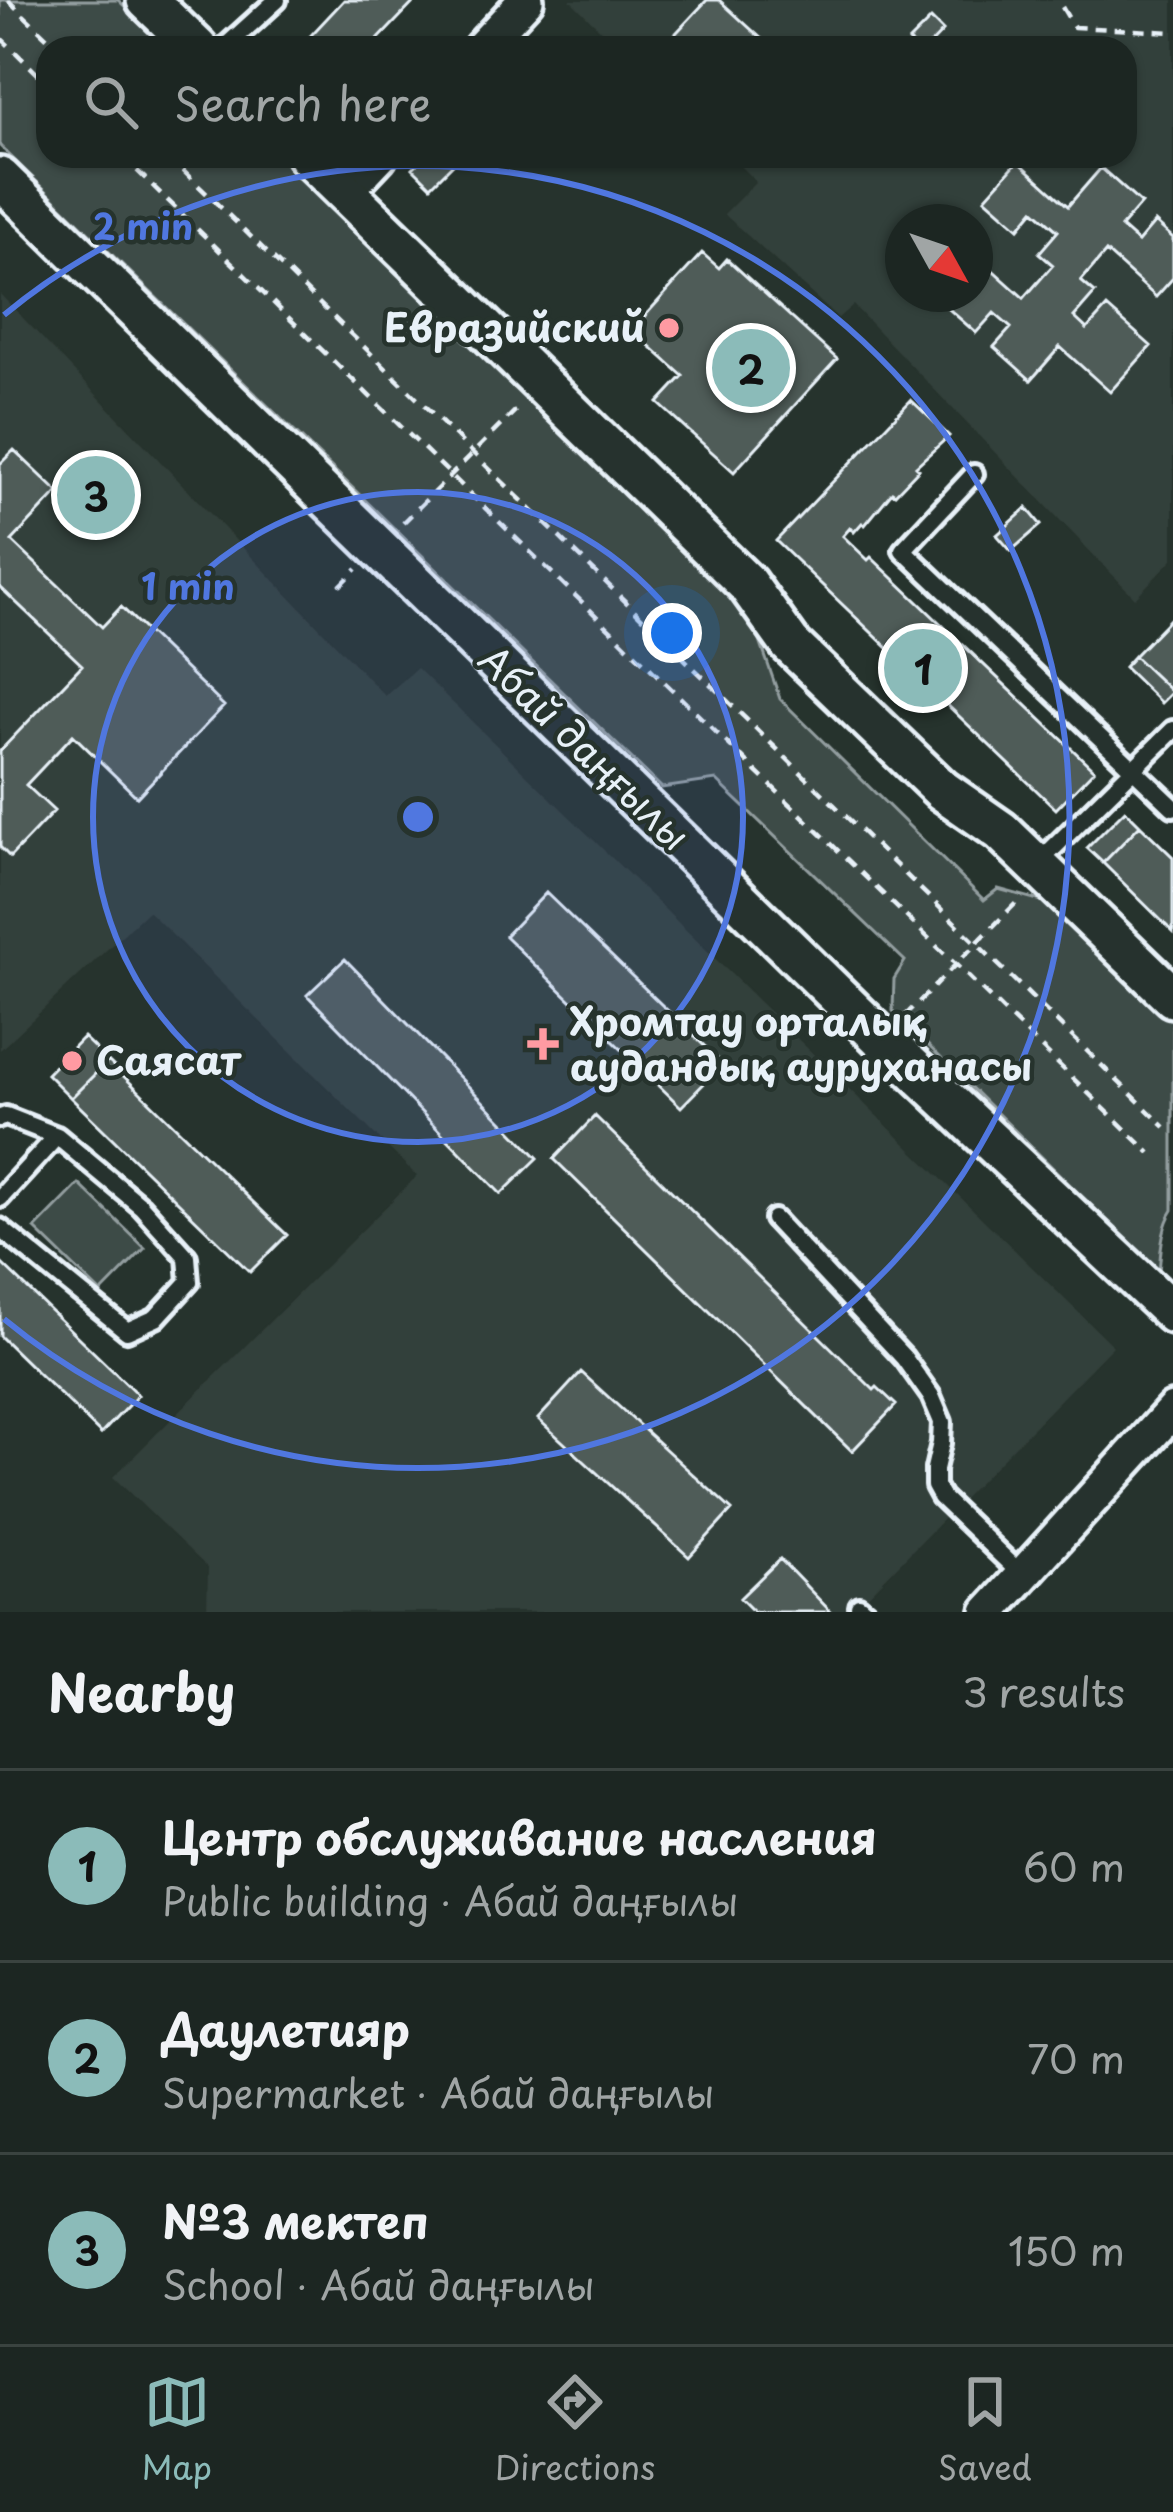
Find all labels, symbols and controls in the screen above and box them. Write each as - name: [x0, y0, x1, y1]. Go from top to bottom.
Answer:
- search box: [36, 36, 1137, 168]
- text: Search here: [174, 68, 431, 136]
- icon: search: [78, 69, 144, 135]
- text: 2 min: [93, 198, 193, 252]
- north arrow: [885, 204, 993, 312]
- place label: Евразийский: [384, 296, 645, 355]
- marker: Евразийский: [656, 315, 682, 341]
- pin: 2: [712, 323, 790, 413]
- pin: 3: [57, 450, 135, 540]
- text: 1 min: [141, 558, 235, 612]
- your location: [642, 603, 702, 663]
- pin: 1: [884, 623, 962, 713]
- street label: Абай даңғылы: [467, 630, 705, 863]
- centre of rings: [397, 796, 439, 838]
- place label: Хромтау орталық аудандық ауруханасы: [570, 990, 1032, 1094]
- marker: Хромтау орталық аудандық ауруханасы: [527, 1028, 559, 1060]
- place label: Саясат: [96, 1029, 243, 1088]
- marker: Саясат: [59, 1048, 85, 1074]
- text: Nearby: [48, 1652, 235, 1729]
- text: 3 results: [962, 1661, 1125, 1720]
- text: Центр обслуживание насления: [162, 1802, 877, 1870]
- text: 1: [78, 1836, 96, 1895]
- text: 60 m: [1023, 1836, 1125, 1895]
- text: Public building · Абай даңғылы: [162, 1870, 738, 1929]
- text: Даулетияр: [162, 1994, 410, 2062]
- text: 2: [73, 2028, 101, 2087]
- text: 70 m: [1027, 2028, 1125, 2087]
- text: Supermarket · Абай даңғылы: [162, 2062, 714, 2121]
- text: №3 мектеп: [162, 2186, 428, 2254]
- text: 3: [74, 2220, 100, 2279]
- text: 150 m: [1008, 2220, 1125, 2279]
- text: School · Абай даңғылы: [162, 2254, 595, 2313]
- tab: Map: [141, 2369, 212, 2491]
- tab: Directions: [495, 2369, 655, 2491]
- tab: Saved: [938, 2369, 1032, 2491]

